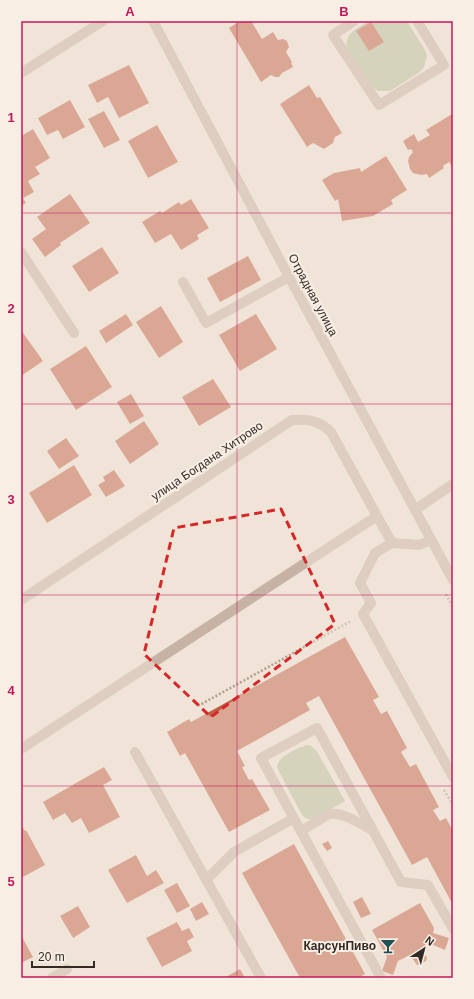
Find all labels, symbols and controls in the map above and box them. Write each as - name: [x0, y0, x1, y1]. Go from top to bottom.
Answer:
- text: A: [125, 4, 135, 19]
- text: B: [339, 4, 349, 19]
- text: 1: [7, 110, 15, 125]
- street label: Отрадная улица: [285, 251, 341, 339]
- text: 2: [7, 301, 15, 316]
- street label: улица Богдана Хитрово: [149, 418, 266, 504]
- text: 3: [7, 492, 15, 507]
- text: 4: [7, 683, 15, 698]
- text: 5: [7, 874, 15, 889]
- north arrow: [404, 929, 444, 969]
- text: N: [423, 934, 437, 948]
- bar icon: КарсунПиво: [379, 937, 397, 955]
- place label: КарсунПиво: [303, 939, 376, 953]
- scale bar: [32, 943, 94, 969]
- text: 20 m: [38, 950, 65, 964]

